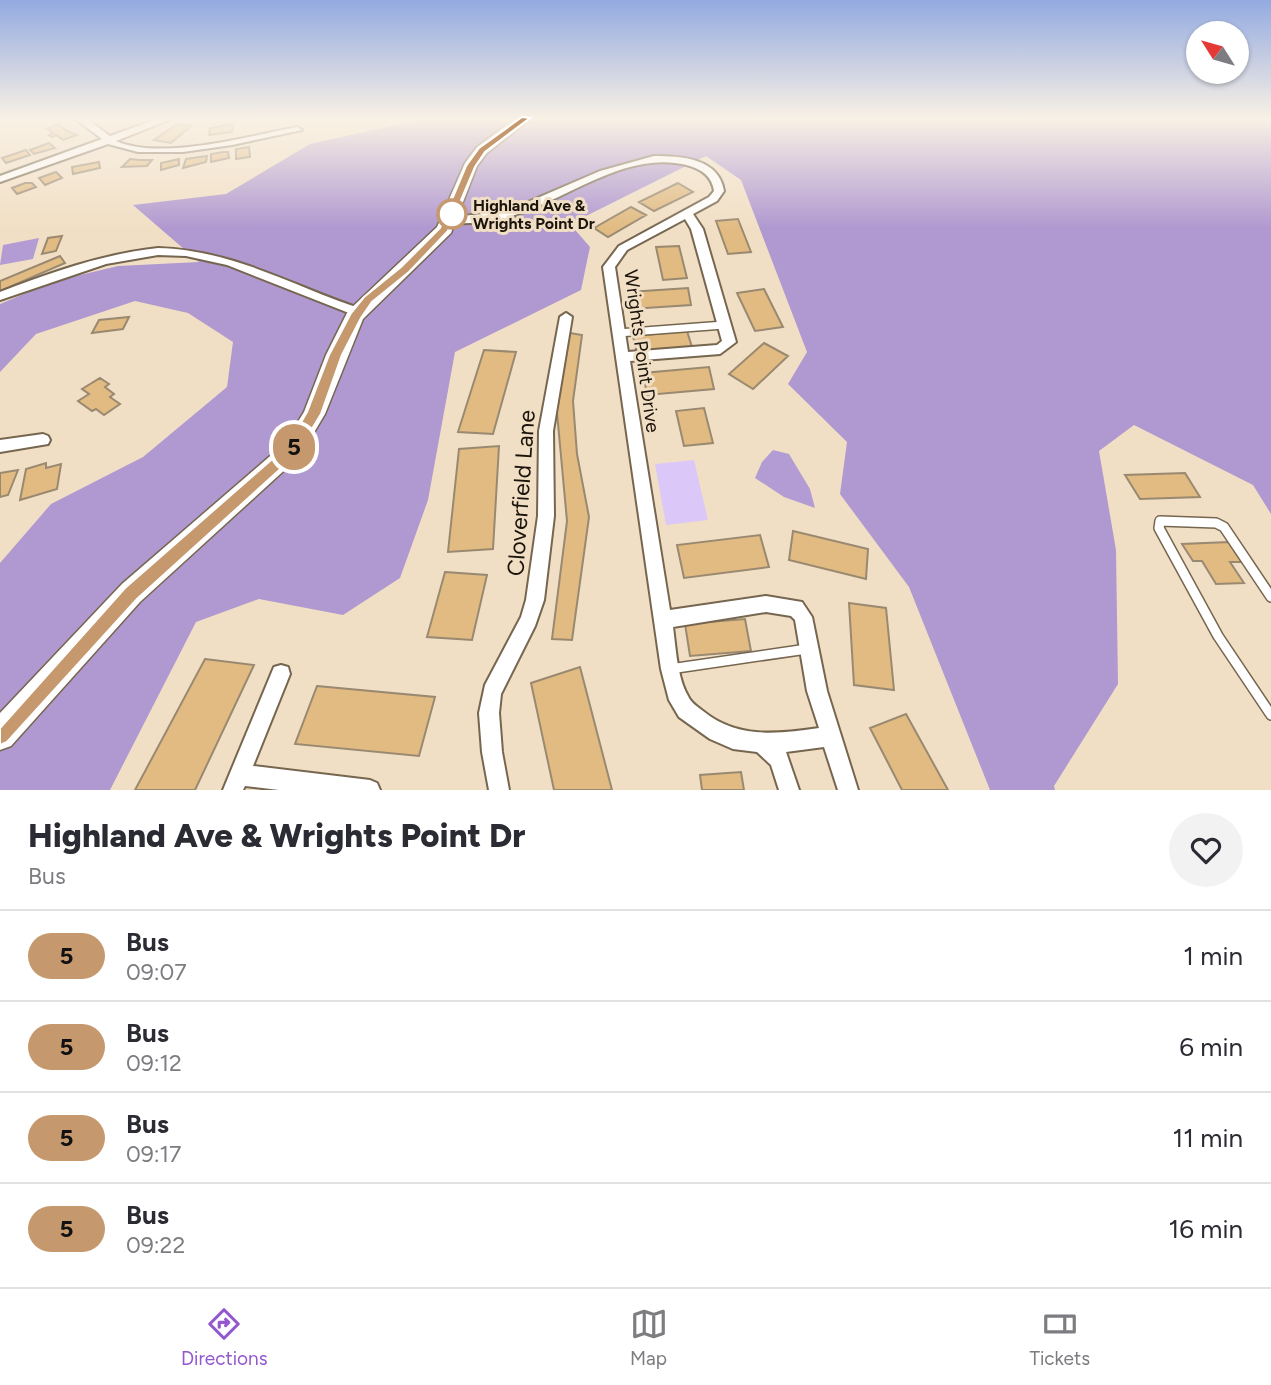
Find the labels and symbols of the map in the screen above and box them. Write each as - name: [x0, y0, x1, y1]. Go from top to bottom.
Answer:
- north arrow: [1186, 21, 1250, 84]
- place label: Highland Ave & Wrights Point Dr: [473, 196, 595, 233]
- marker: Highland Ave & Wrights Point Dr: [437, 199, 467, 229]
- street label: Wrights Point Drive: [619, 268, 665, 434]
- street label: Cloverfield Lane: [501, 409, 541, 577]
- line badge: 5: [271, 424, 317, 470]

